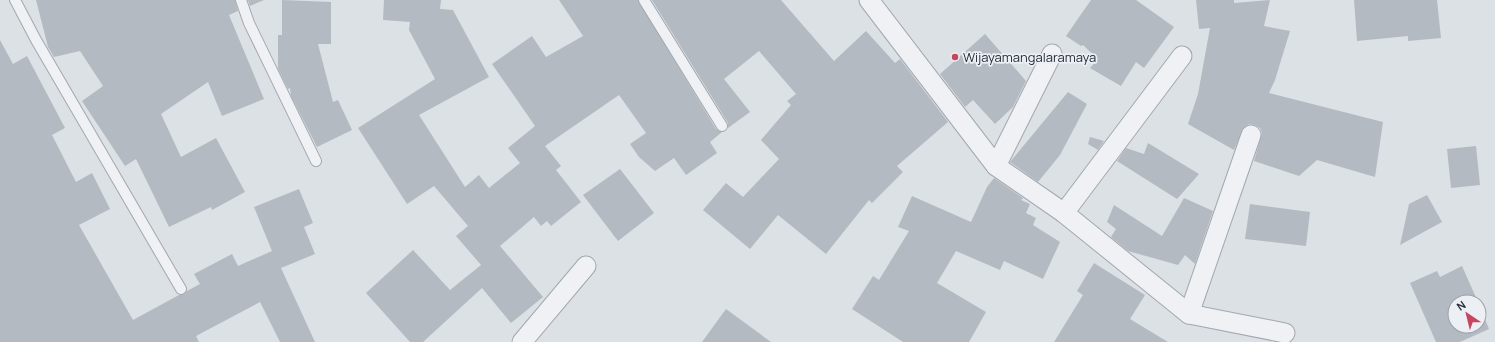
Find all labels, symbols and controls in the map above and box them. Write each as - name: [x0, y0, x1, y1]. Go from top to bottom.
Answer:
- place label: Wijayamangalaramaya: [963, 48, 1096, 66]
- marker: Wijayamangalaramaya: [950, 52, 960, 62]
- north arrow: [1447, 294, 1487, 334]
- text: N: [1453, 297, 1469, 314]

